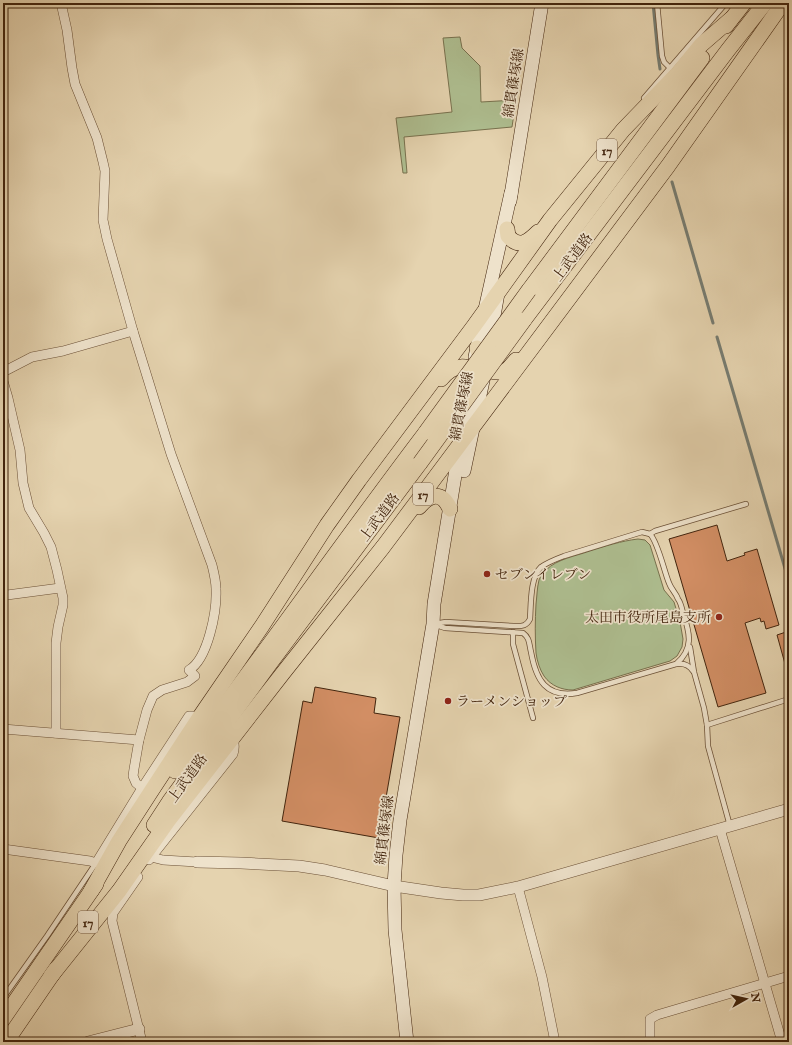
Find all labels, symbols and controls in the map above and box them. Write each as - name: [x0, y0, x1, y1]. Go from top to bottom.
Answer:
- street label: 綿貫篠塚線: [500, 47, 528, 119]
- road number: 17: [597, 139, 617, 161]
- street label: 上武道路: [549, 230, 597, 285]
- street label: 綿貫篠塚線: [446, 370, 477, 442]
- road number: 17: [413, 483, 433, 505]
- street label: 上武道路: [356, 490, 404, 545]
- place label: セブンイレブン: [495, 566, 591, 584]
- marker: セブンイレブン: [482, 569, 492, 579]
- place label: 太田市役所尾島支所: [585, 609, 711, 627]
- marker: 太田市役所尾島支所: [714, 612, 724, 622]
- place label: ラーメンショップ: [456, 693, 567, 711]
- marker: ラーメンショップ: [443, 696, 453, 706]
- street label: 上武道路: [164, 751, 212, 807]
- street label: 綿貫篠塚線: [372, 794, 398, 866]
- road number: 17: [78, 911, 98, 933]
- north arrow: [726, 979, 766, 1019]
- text: N: [747, 991, 763, 1004]

